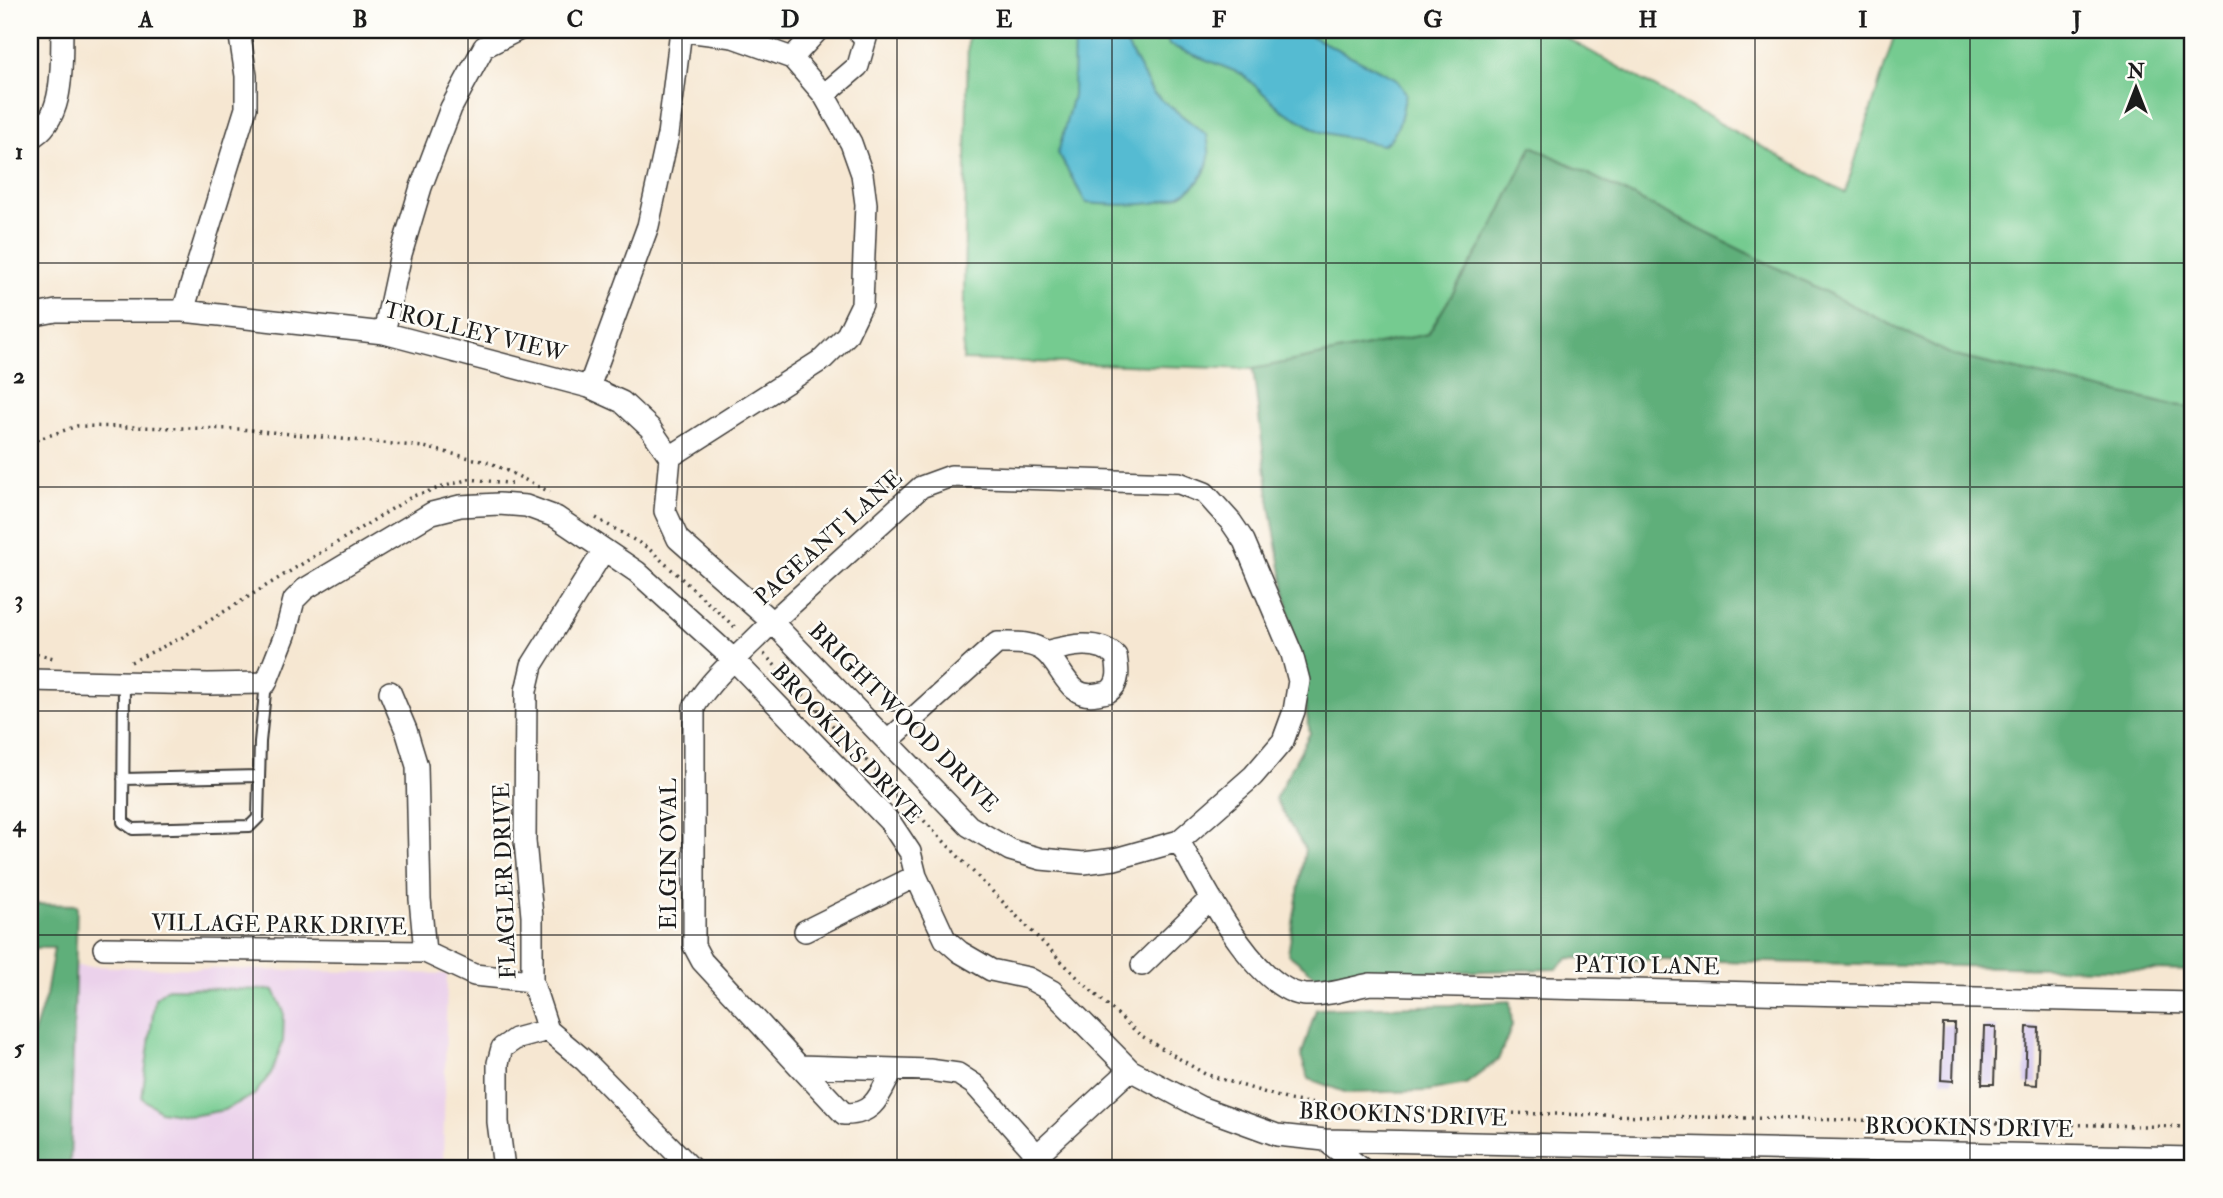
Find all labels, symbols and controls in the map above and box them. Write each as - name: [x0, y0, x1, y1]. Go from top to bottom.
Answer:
- text: A: [138, 5, 154, 34]
- text: B: [352, 5, 368, 34]
- text: C: [567, 5, 583, 34]
- text: D: [781, 5, 799, 34]
- text: E: [996, 5, 1013, 34]
- text: F: [1212, 5, 1227, 34]
- text: G: [1423, 5, 1443, 34]
- text: H: [1639, 5, 1658, 34]
- text: I: [1858, 5, 1868, 34]
- text: J: [2071, 5, 2082, 35]
- north arrow: [2100, 52, 2170, 122]
- text: N: [2126, 60, 2145, 84]
- text: 1: [15, 137, 23, 166]
- street label: TROLLEY VIEW: [380, 295, 571, 369]
- text: 2: [13, 361, 25, 390]
- street label: PAGEANT LANE: [748, 463, 908, 611]
- text: 3: [15, 585, 23, 614]
- street label: BRIGHTWOOD DRIVE: [803, 616, 1005, 818]
- street label: BROOKINS DRIVE: [765, 657, 928, 830]
- street label: ELGIN OVAL: [654, 778, 683, 930]
- street label: FLAGLER DRIVE: [487, 782, 522, 980]
- text: 4: [12, 809, 27, 838]
- street label: VILLAGE PARK DRIVE: [151, 908, 407, 941]
- street label: PATIO LANE: [1574, 950, 1720, 981]
- text: 5: [14, 1033, 25, 1062]
- street label: BROOKINS DRIVE: [1298, 1096, 1508, 1133]
- street label: BROOKINS DRIVE: [1864, 1111, 2074, 1144]

